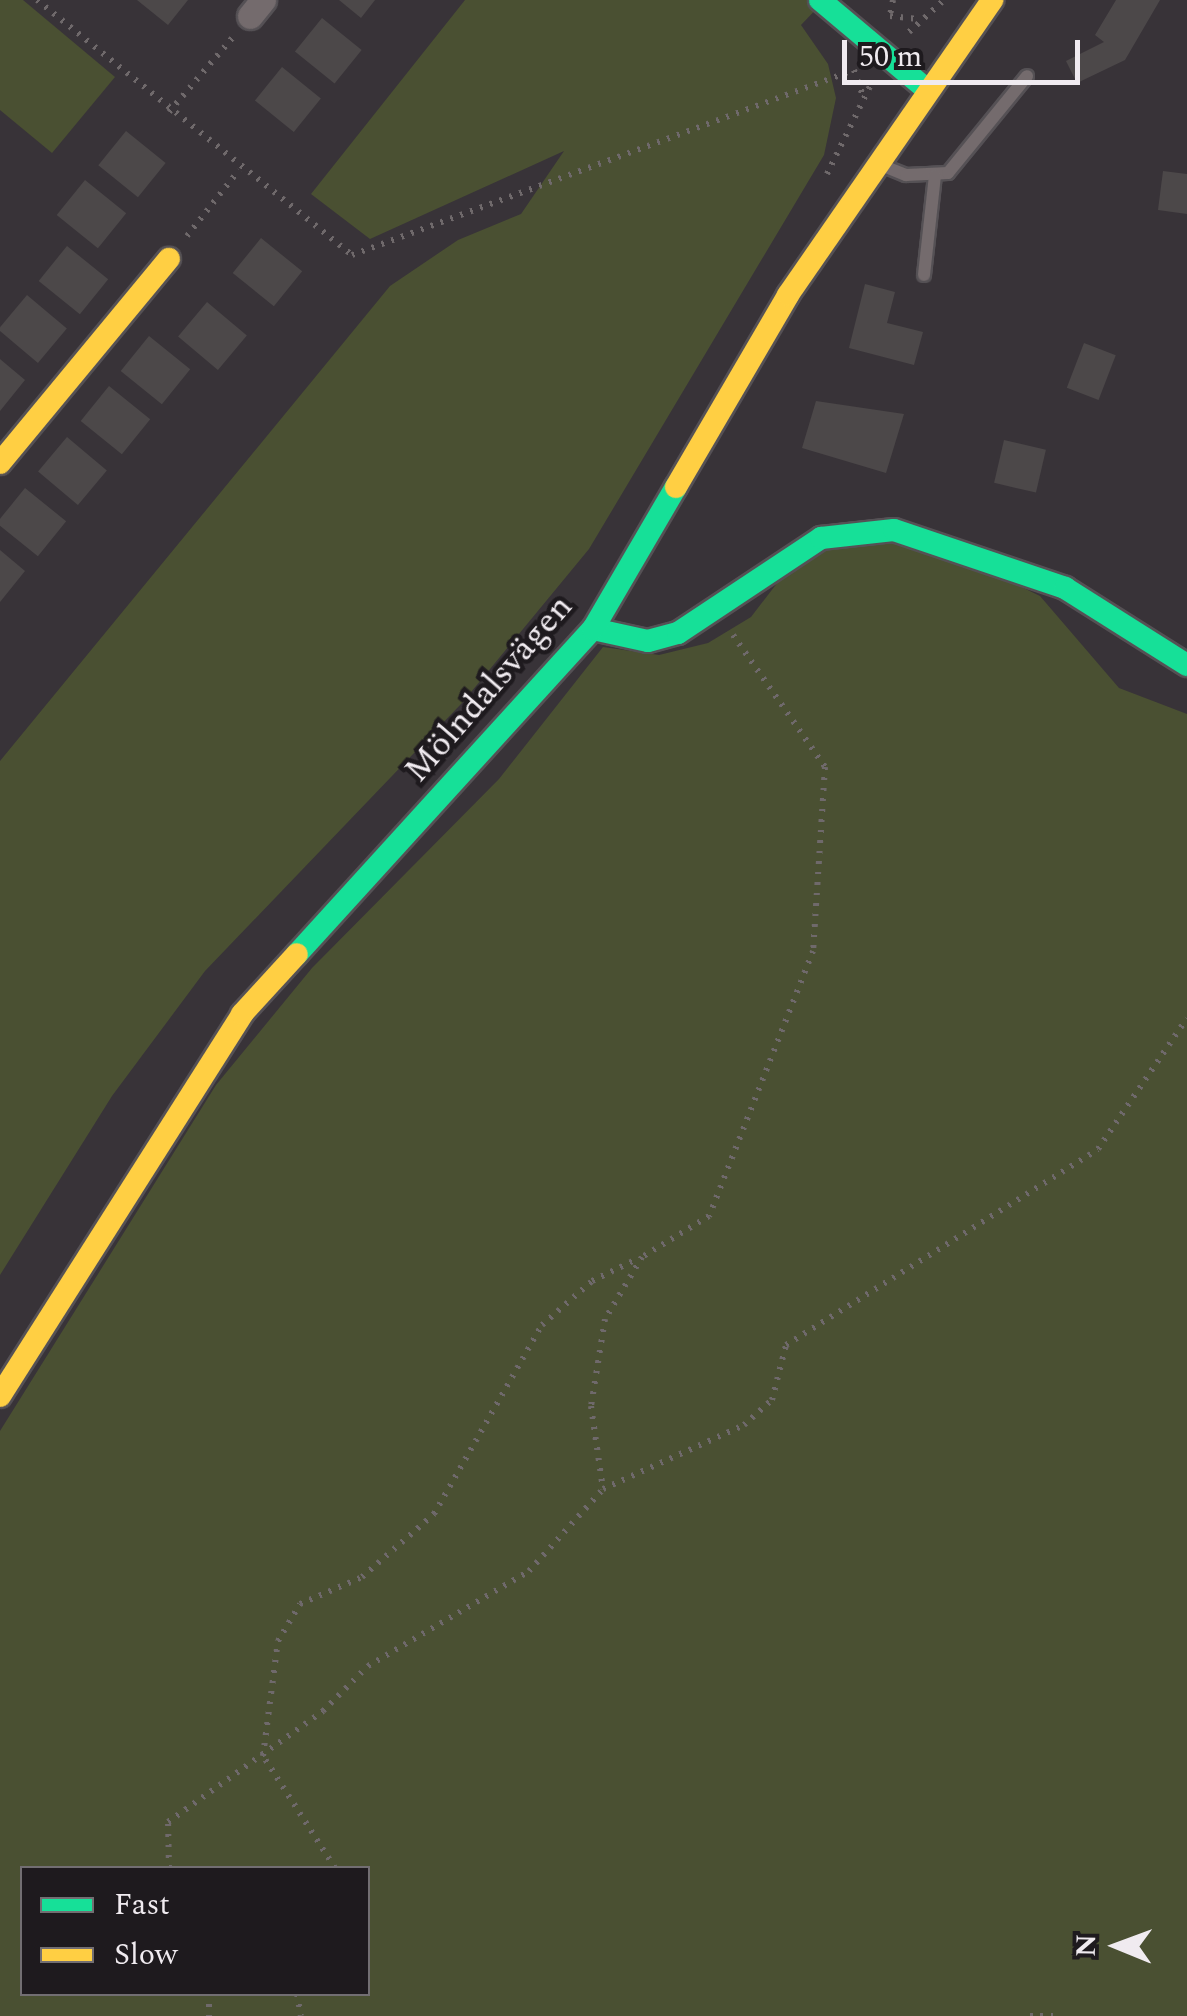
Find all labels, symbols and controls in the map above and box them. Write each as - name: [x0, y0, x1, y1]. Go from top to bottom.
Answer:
- scale bar: [847, 20, 1084, 82]
- text: 50 m: [859, 34, 922, 80]
- street label: Mölndalsvägen: [396, 587, 582, 791]
- legend: [20, 1866, 370, 1996]
- text: Fast: [114, 1882, 170, 1928]
- north arrow: [1067, 1896, 1167, 1996]
- text: Slow: [114, 1932, 178, 1978]
- text: N: [1065, 1934, 1108, 1957]

